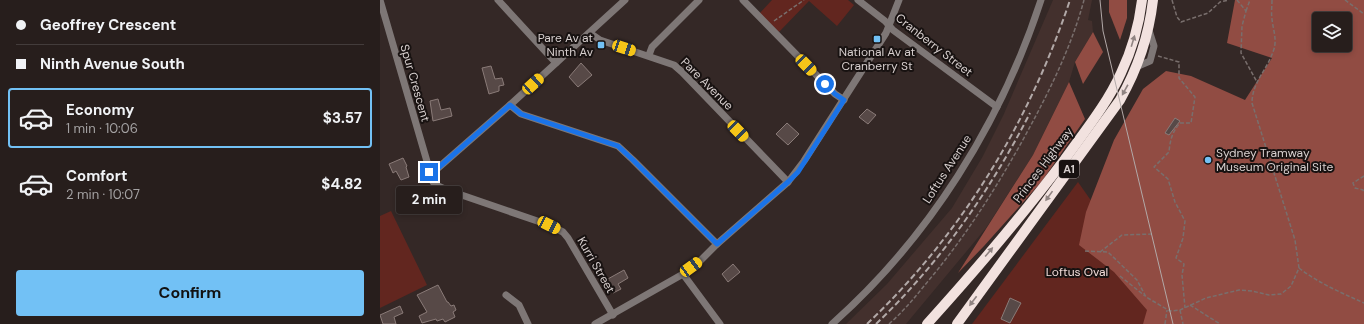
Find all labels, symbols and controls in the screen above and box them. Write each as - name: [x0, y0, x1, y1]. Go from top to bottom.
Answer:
- street label: Cranberry Street: [892, 10, 976, 80]
- map controls: [1312, 12, 1352, 52]
- button: layers: [1312, 12, 1352, 52]
- text: Geoffrey Crescent: [40, 15, 176, 35]
- place label: Pare Av at Ninth Av: [538, 30, 594, 60]
- marker: National Av at Cranberry St: [872, 34, 882, 44]
- one-way arrow: [1130, 34, 1136, 46]
- car: [611, 39, 637, 57]
- marker: Pare Av at Ninth Av: [596, 40, 606, 50]
- street label: Spur Crescent: [396, 42, 434, 124]
- place label: National Av at Cranberry St: [839, 44, 916, 74]
- car: [793, 52, 819, 78]
- text: Ninth Avenue South: [40, 54, 185, 74]
- street label: Pare Avenue: [677, 54, 737, 114]
- car: [520, 72, 546, 96]
- route start: [816, 75, 834, 93]
- one-way arrow: [1122, 84, 1128, 96]
- icon: car: [18, 100, 54, 136]
- text: Economy: [66, 100, 134, 120]
- text: $3.57: [323, 108, 362, 128]
- car: [725, 118, 751, 144]
- text: 1 min · 10:06: [66, 120, 138, 137]
- street label: Princes Highway: [1009, 124, 1077, 206]
- street label: Loftus Avenue: [919, 131, 975, 206]
- place label: Sydney Tramway Museum Original Site: [1216, 145, 1333, 175]
- marker: Sydney Tramway Museum Original Site: [1203, 155, 1213, 165]
- road number: A1: [1059, 160, 1079, 178]
- route end: [420, 163, 438, 181]
- icon: car: [18, 166, 54, 202]
- text: Comfort: [66, 166, 127, 186]
- text: $4.82: [321, 174, 362, 194]
- text: 2 min · 10:07: [66, 186, 140, 203]
- callout: 2 min: [396, 186, 462, 214]
- text: 2 min: [412, 191, 446, 208]
- one-way arrow: [1046, 191, 1054, 201]
- car: [536, 214, 562, 236]
- street label: Kurri Street: [573, 234, 619, 296]
- one-way arrow: [985, 247, 994, 258]
- car: [678, 255, 704, 279]
- park label: Loftus Oval: [1046, 264, 1108, 280]
- button: Confirm: [16, 270, 364, 316]
- one-way arrow: [969, 296, 978, 307]

